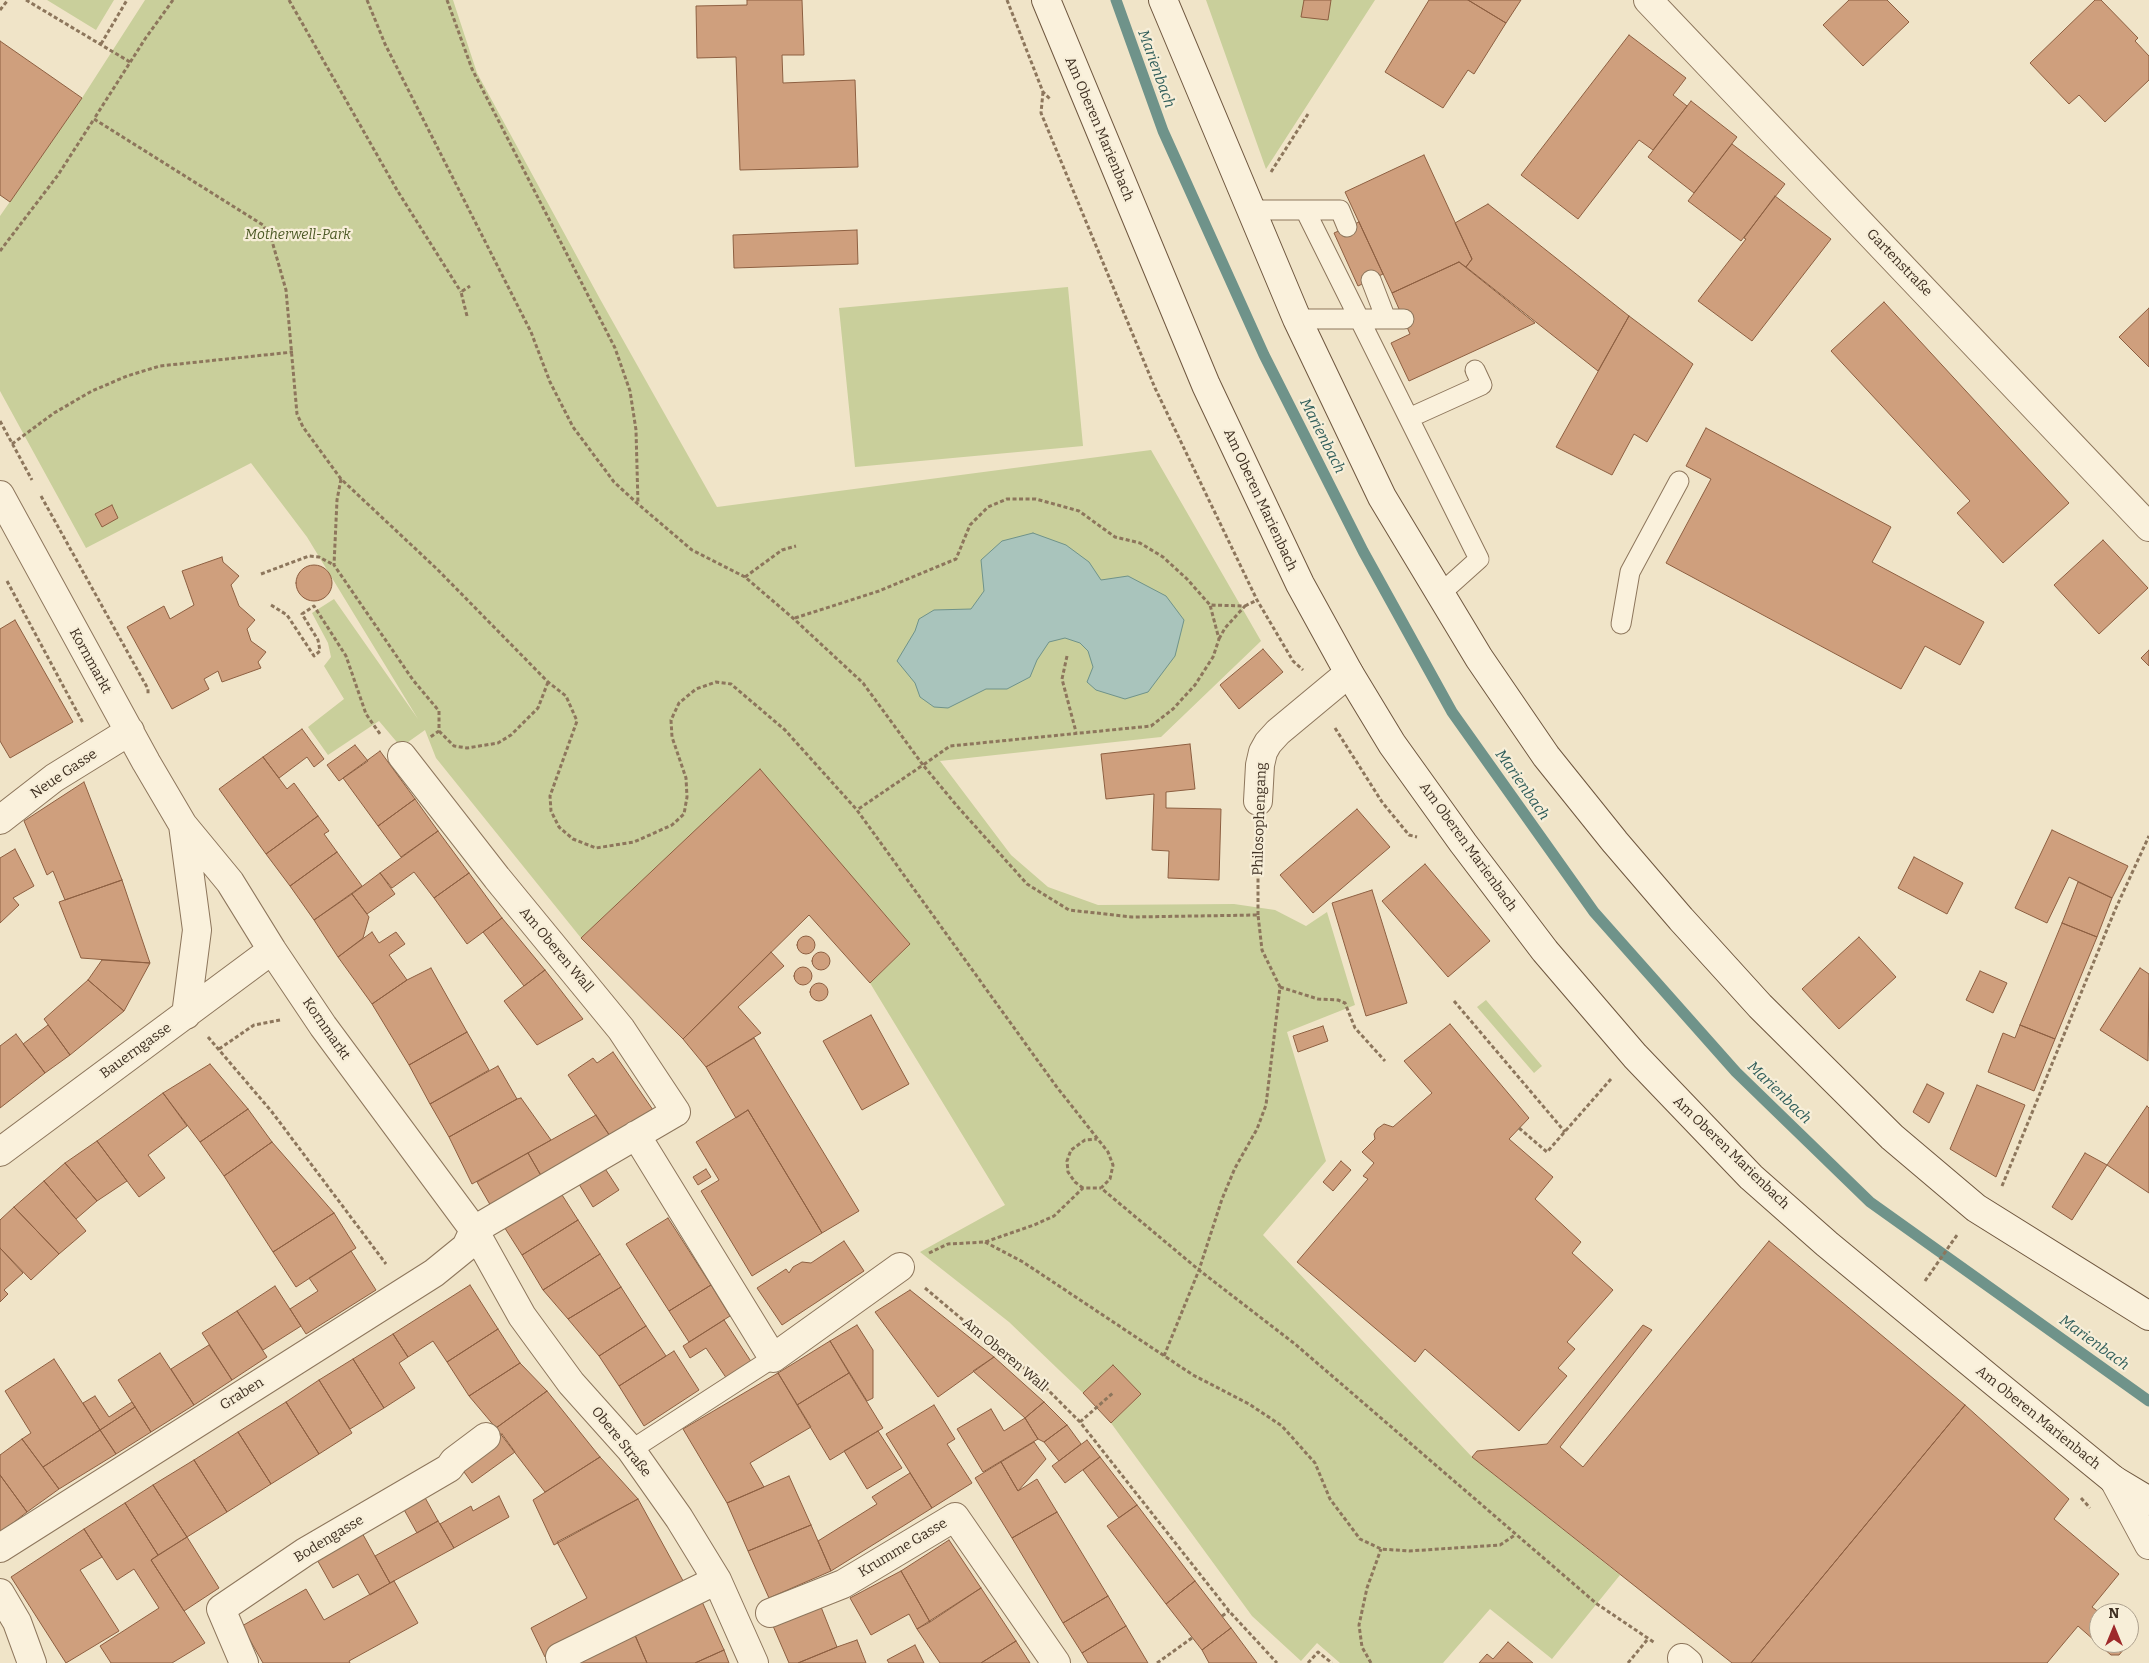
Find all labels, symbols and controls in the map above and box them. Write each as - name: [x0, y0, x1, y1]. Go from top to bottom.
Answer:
- water label: Marienbach: [1134, 27, 1178, 111]
- street label: Am Oberen Marienbach: [1061, 54, 1137, 204]
- street label: Gartenstraße: [1863, 226, 1935, 300]
- park label: Motherwell-Park: [245, 227, 351, 243]
- water label: Marienbach: [1295, 395, 1349, 477]
- street label: Am Oberen Marienbach: [1220, 426, 1300, 574]
- street label: Kornmarkt: [65, 625, 115, 697]
- street label: Neue Gasse: [28, 746, 100, 802]
- water label: Marienbach: [1491, 746, 1553, 824]
- street label: Philosophengang: [1250, 762, 1270, 876]
- street label: Am Oberen Marienbach: [1416, 779, 1520, 915]
- street label: Am Oberen Wall: [516, 904, 596, 996]
- street label: Kornmarkt: [298, 995, 354, 1063]
- street label: Bauerngasse: [97, 1020, 175, 1082]
- water label: Marienbach: [1743, 1058, 1815, 1128]
- street label: Am Oberen Marienbach: [1669, 1093, 1793, 1213]
- water label: Marienbach: [2056, 1312, 2132, 1374]
- street label: Am Oberen Wall: [959, 1315, 1051, 1395]
- street label: Am Oberen Marienbach: [1972, 1363, 2104, 1473]
- street label: Graben: [217, 1374, 267, 1414]
- street label: Obere Straße: [587, 1403, 655, 1481]
- street label: Bodengasse: [291, 1512, 367, 1566]
- street label: Krumme Gasse: [856, 1515, 950, 1581]
- north arrow: [2089, 1603, 2139, 1653]
- text: N: [2109, 1605, 2119, 1622]

